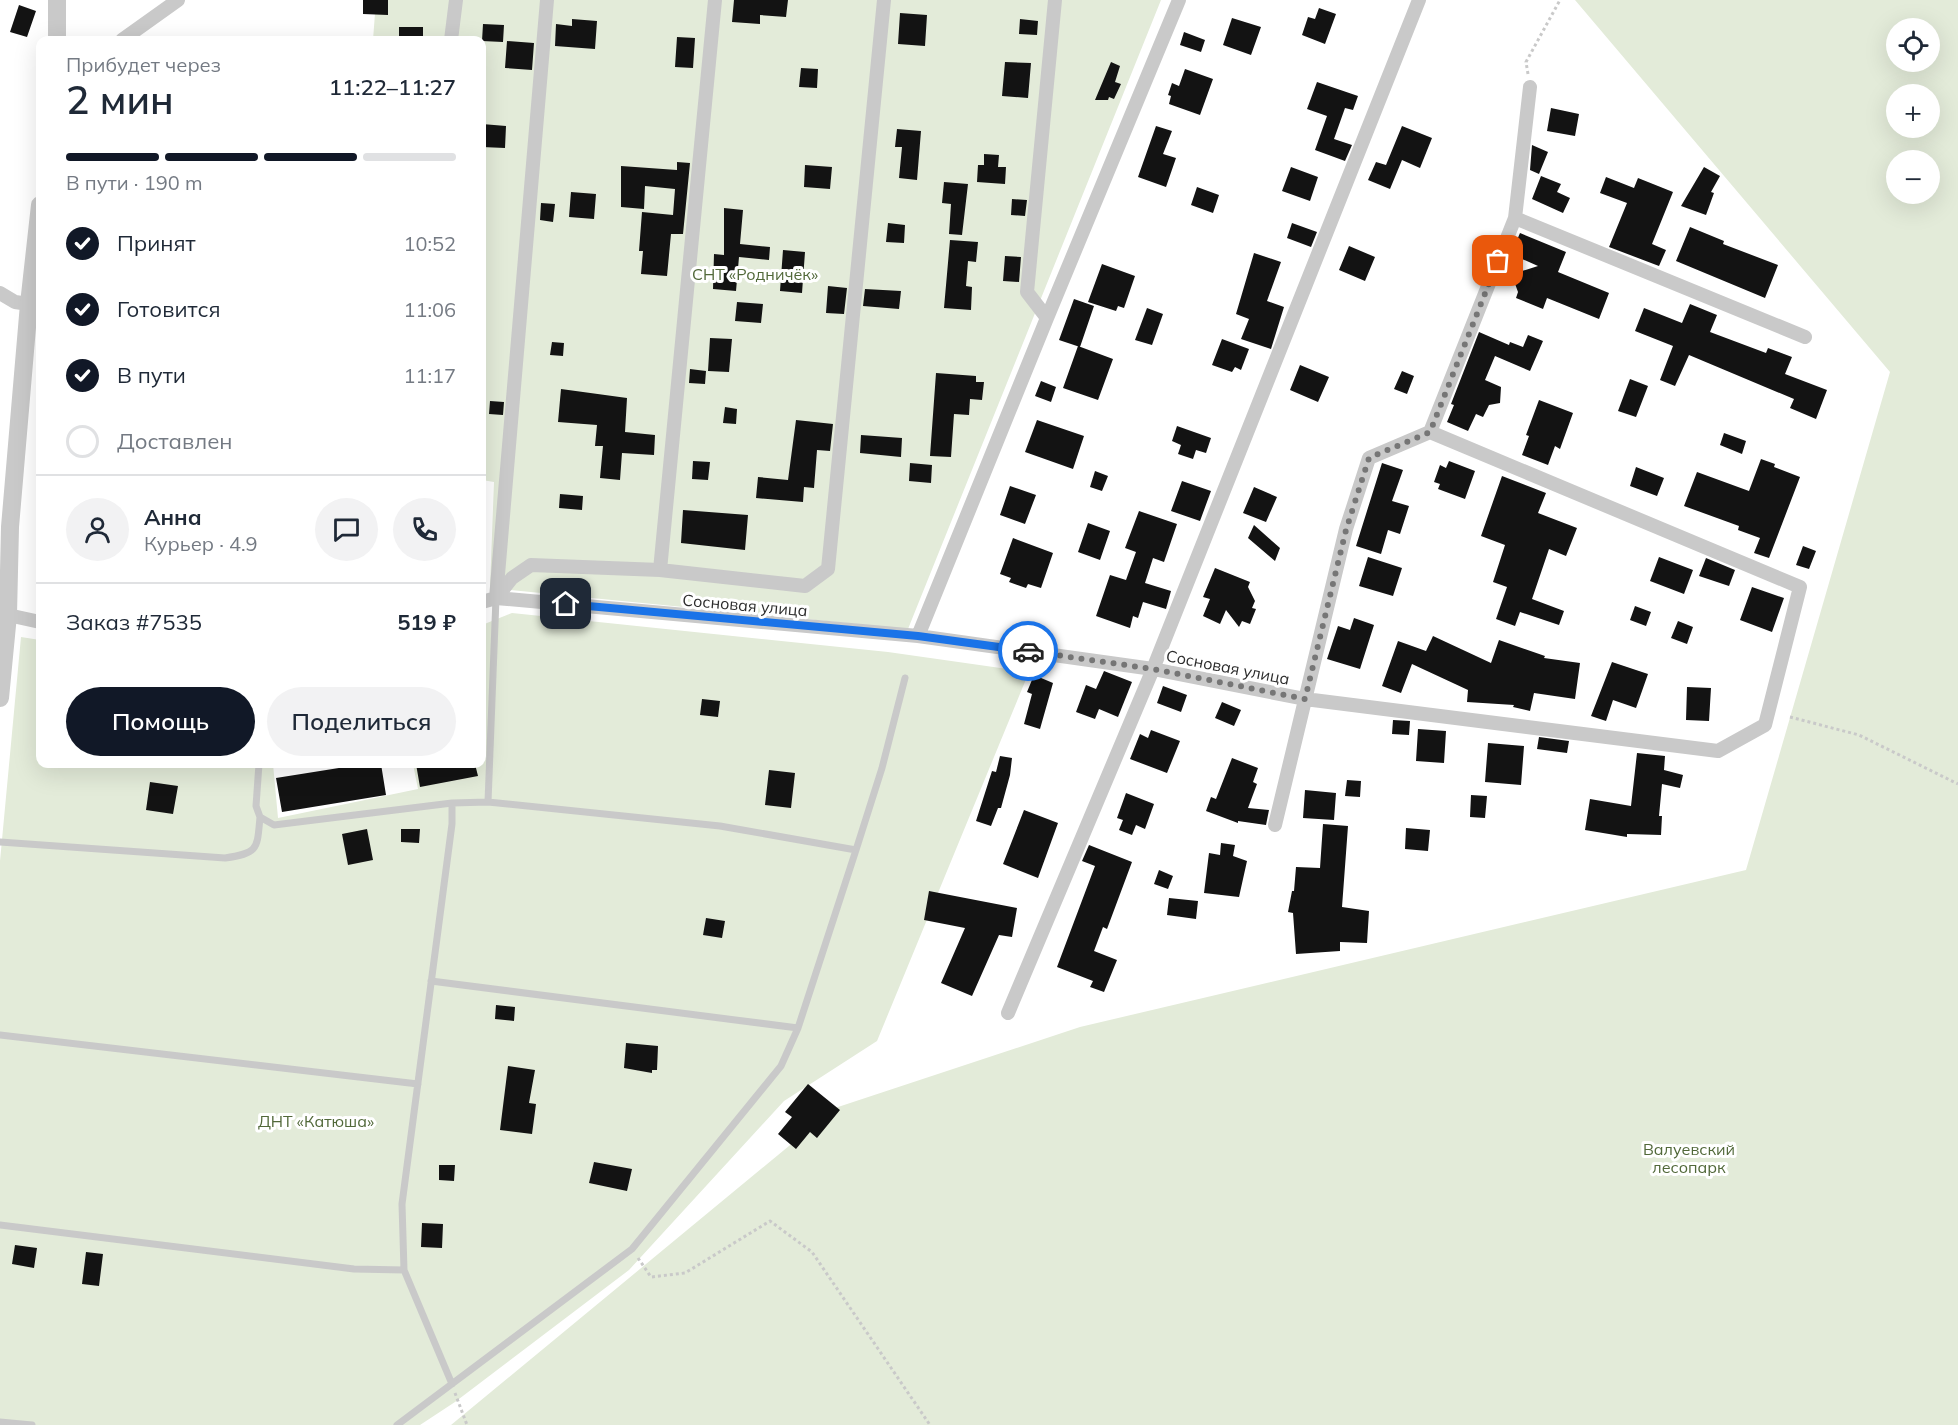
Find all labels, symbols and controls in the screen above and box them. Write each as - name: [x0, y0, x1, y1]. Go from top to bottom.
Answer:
- map controls: [1886, 18, 1940, 204]
- button: locate: [1886, 18, 1940, 72]
- text: Прибудет через: [66, 52, 221, 77]
- text: 11:22–11:27: [329, 73, 456, 101]
- text: 2 мин: [66, 75, 174, 124]
- button: +: [1886, 84, 1940, 138]
- button: −: [1886, 150, 1940, 204]
- text: В пути · 190 m: [66, 170, 202, 195]
- icon: check: [66, 227, 99, 260]
- text: Принят: [117, 229, 196, 257]
- text: 10:52: [403, 231, 456, 256]
- pin: [1472, 235, 1523, 286]
- icon: bag: [1481, 244, 1514, 277]
- park label: СНТ «Родничёк»: [692, 264, 818, 284]
- icon: check: [66, 293, 99, 326]
- text: Готовится: [117, 295, 221, 323]
- text: 11:06: [403, 297, 456, 322]
- icon: check: [66, 359, 99, 392]
- text: В пути: [117, 361, 186, 389]
- text: 11:17: [403, 363, 456, 388]
- text: Доставлен: [117, 427, 233, 455]
- button: person: [66, 498, 129, 561]
- button: chat: [315, 498, 378, 561]
- button: phone: [393, 498, 456, 561]
- text: Анна: [144, 503, 202, 531]
- text: Курьер · 4.9: [144, 531, 258, 556]
- pin: [540, 578, 591, 629]
- icon: home: [549, 587, 582, 620]
- street label: Сосновая улица: [682, 590, 808, 620]
- text: Заказ #7535: [66, 608, 202, 636]
- text: 519 ₽: [397, 608, 456, 636]
- courier: [998, 621, 1058, 681]
- icon: car: [1012, 635, 1045, 668]
- street label: Сосновая улица: [1165, 645, 1291, 689]
- button: Помощь: [66, 687, 255, 756]
- button: Поделиться: [267, 687, 456, 756]
- park label: ДНТ «Катюша»: [258, 1111, 374, 1131]
- park label: Валуевский лесопарк: [1643, 1139, 1735, 1177]

